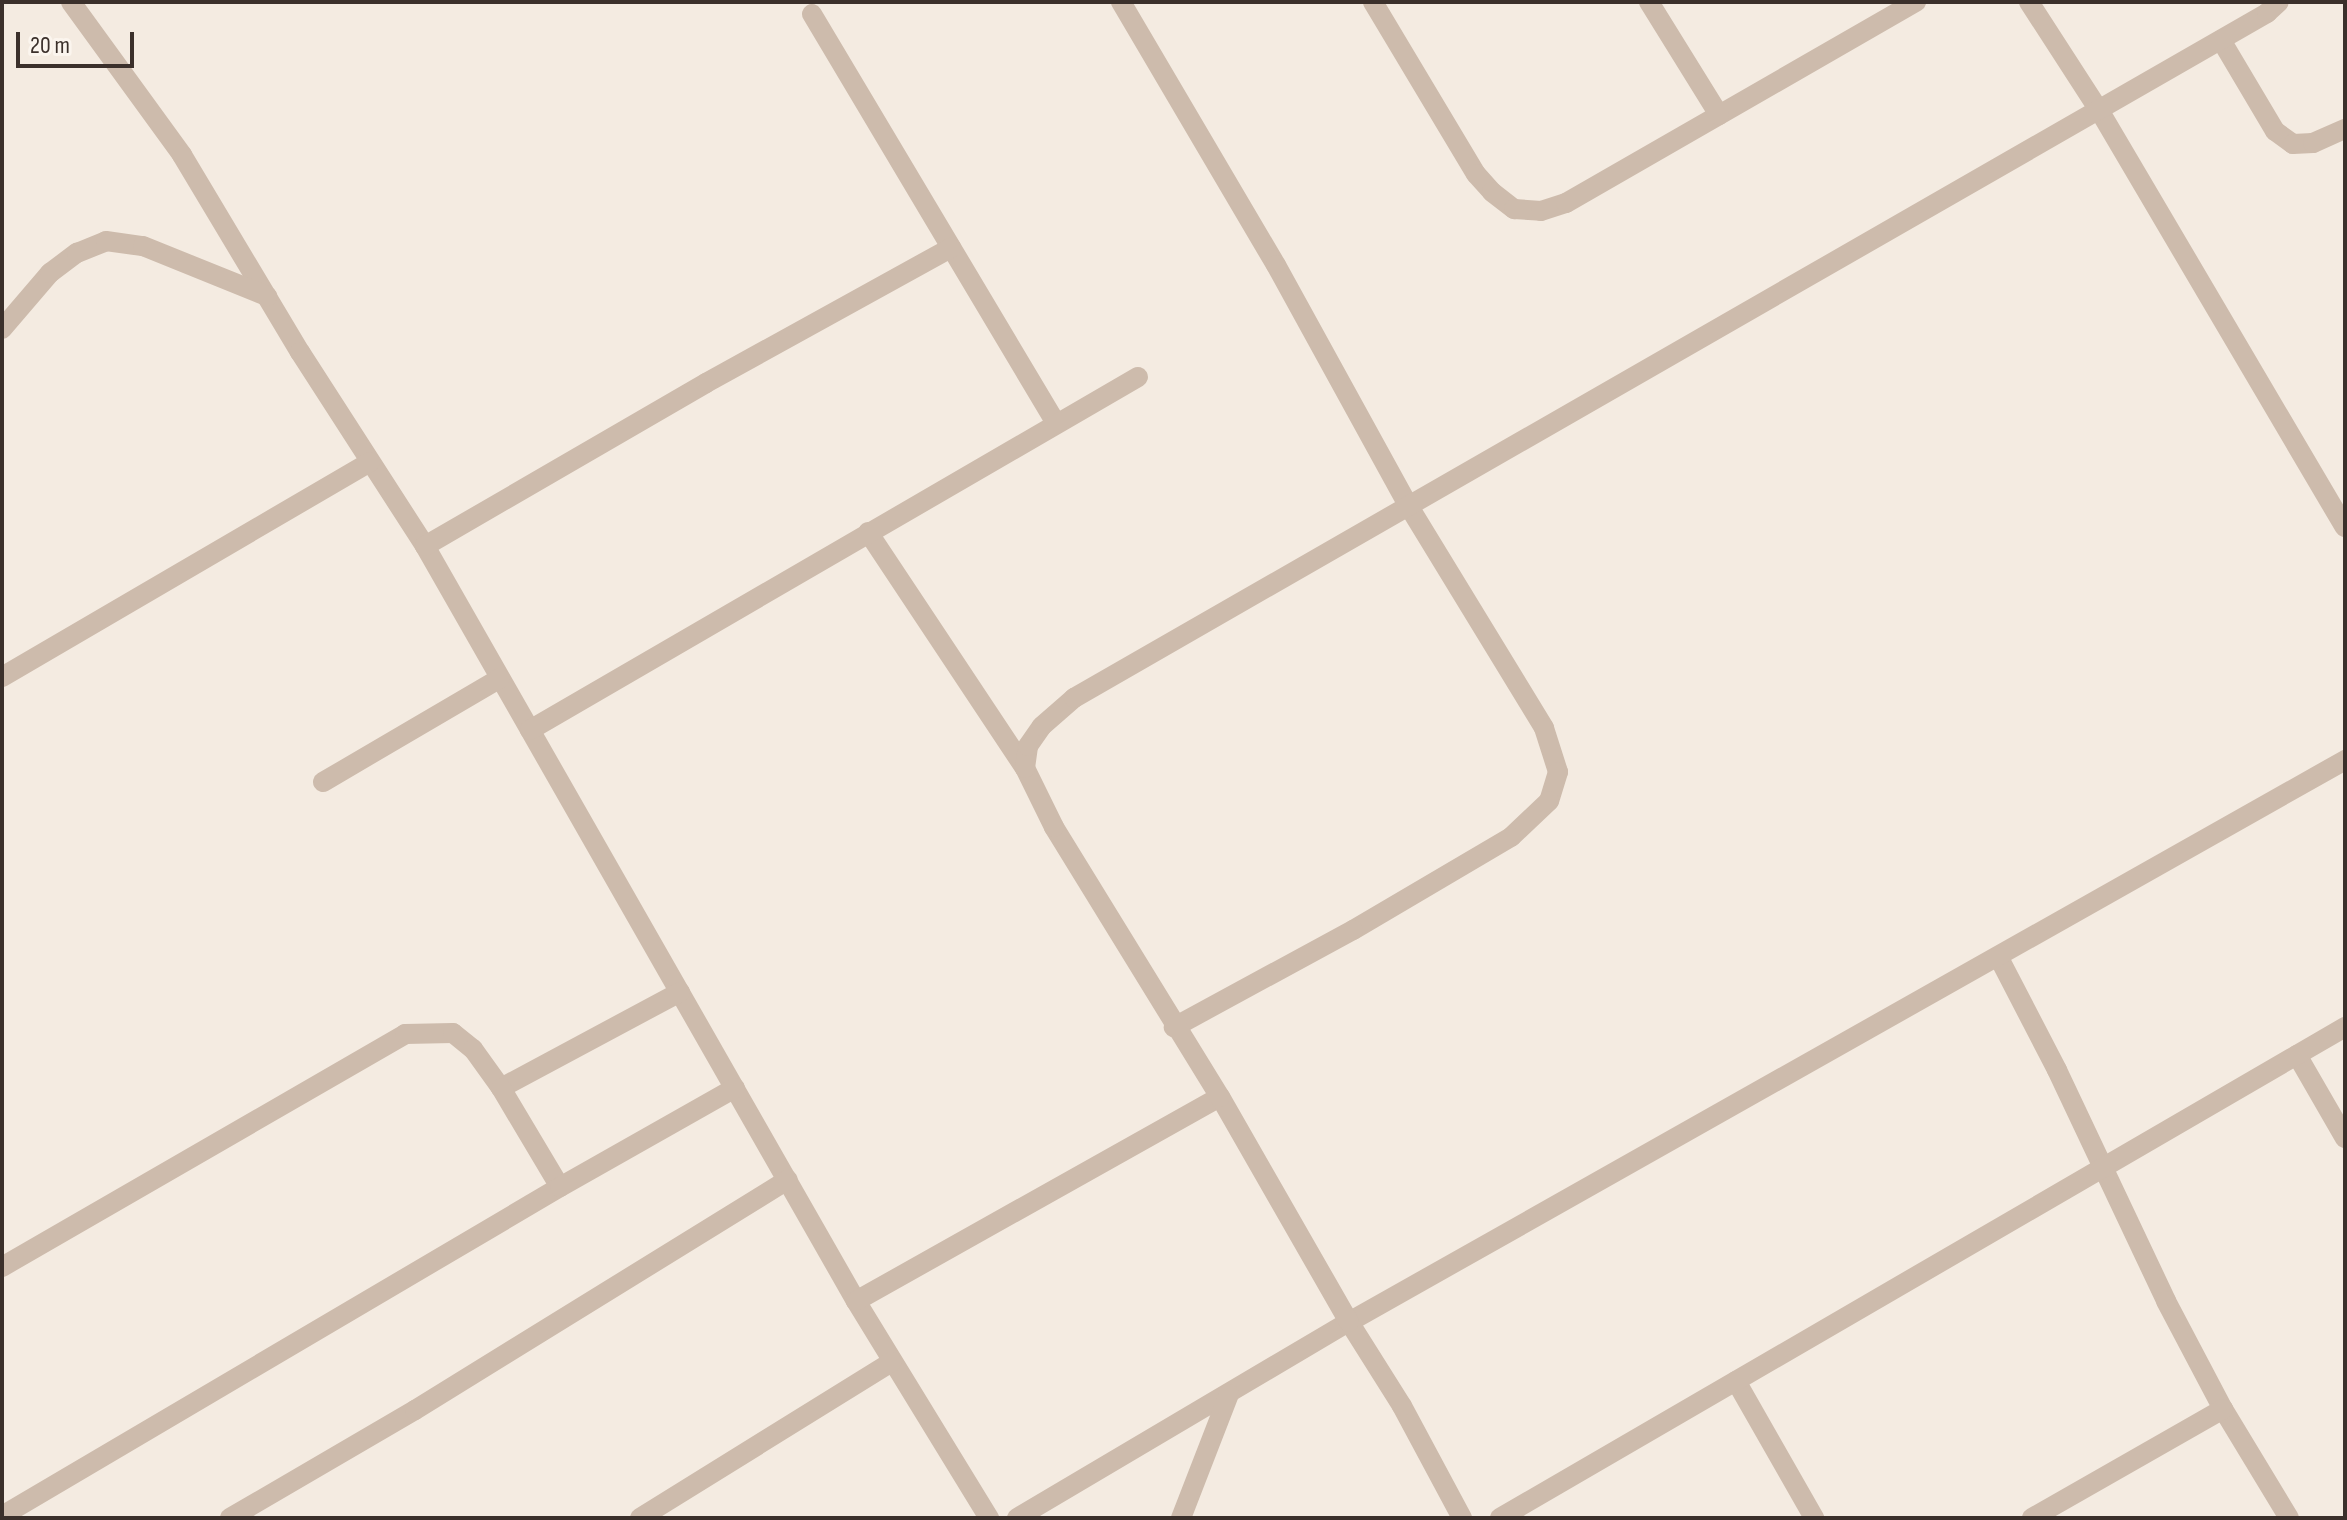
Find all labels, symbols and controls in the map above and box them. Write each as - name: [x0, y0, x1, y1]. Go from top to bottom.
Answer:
- scale bar: [20, 16, 138, 66]
- text: 20 m: [30, 31, 70, 60]

